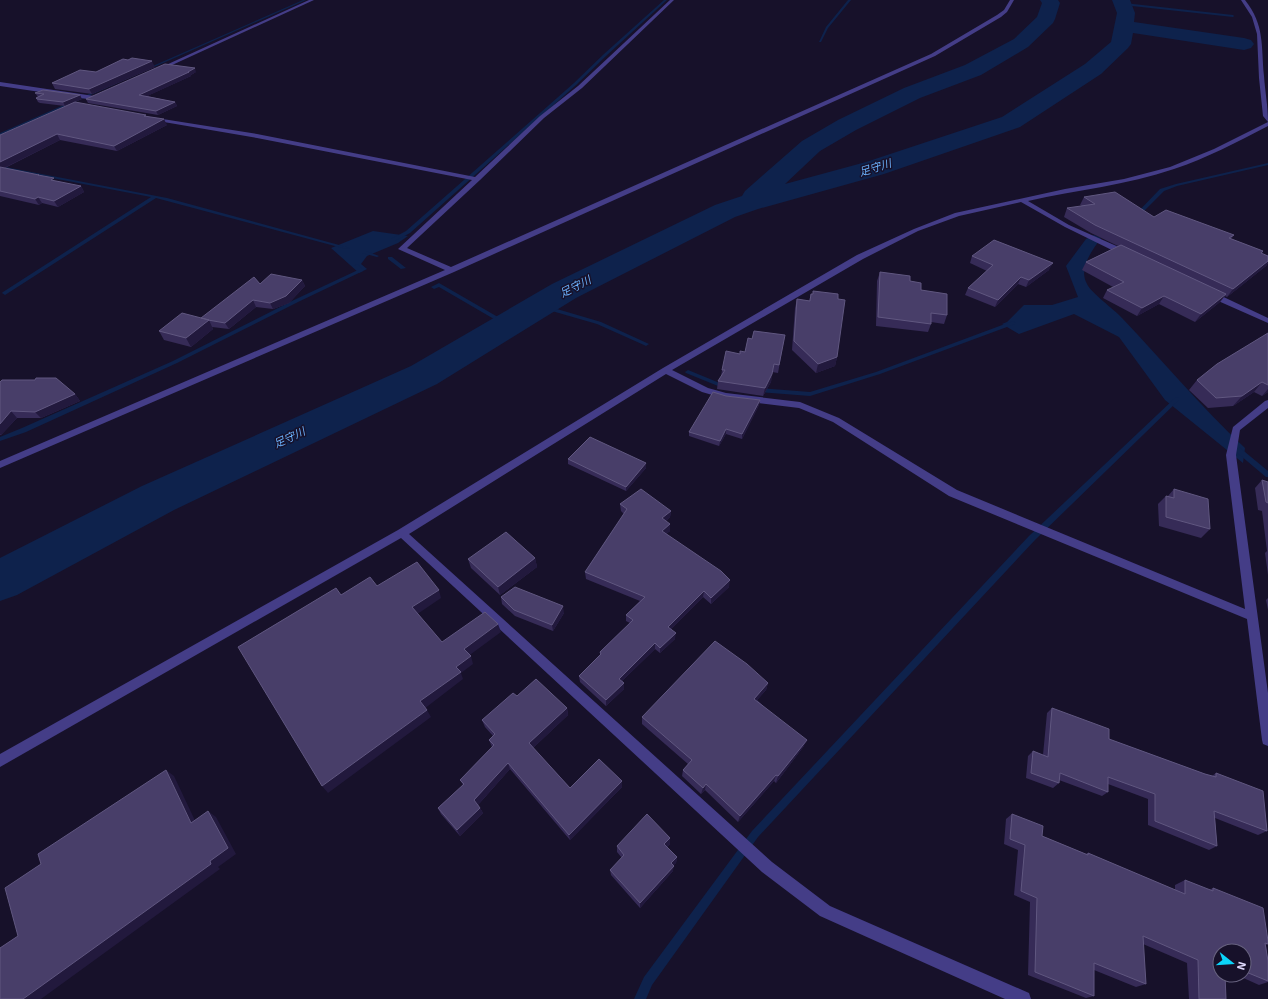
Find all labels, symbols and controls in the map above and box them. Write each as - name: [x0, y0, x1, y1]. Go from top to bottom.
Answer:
- water label: 足守川: [857, 156, 894, 178]
- water label: 足守川: [557, 272, 594, 299]
- water label: 足守川: [271, 424, 308, 450]
- north arrow: [1212, 943, 1252, 983]
- text: N: [1235, 960, 1249, 972]

